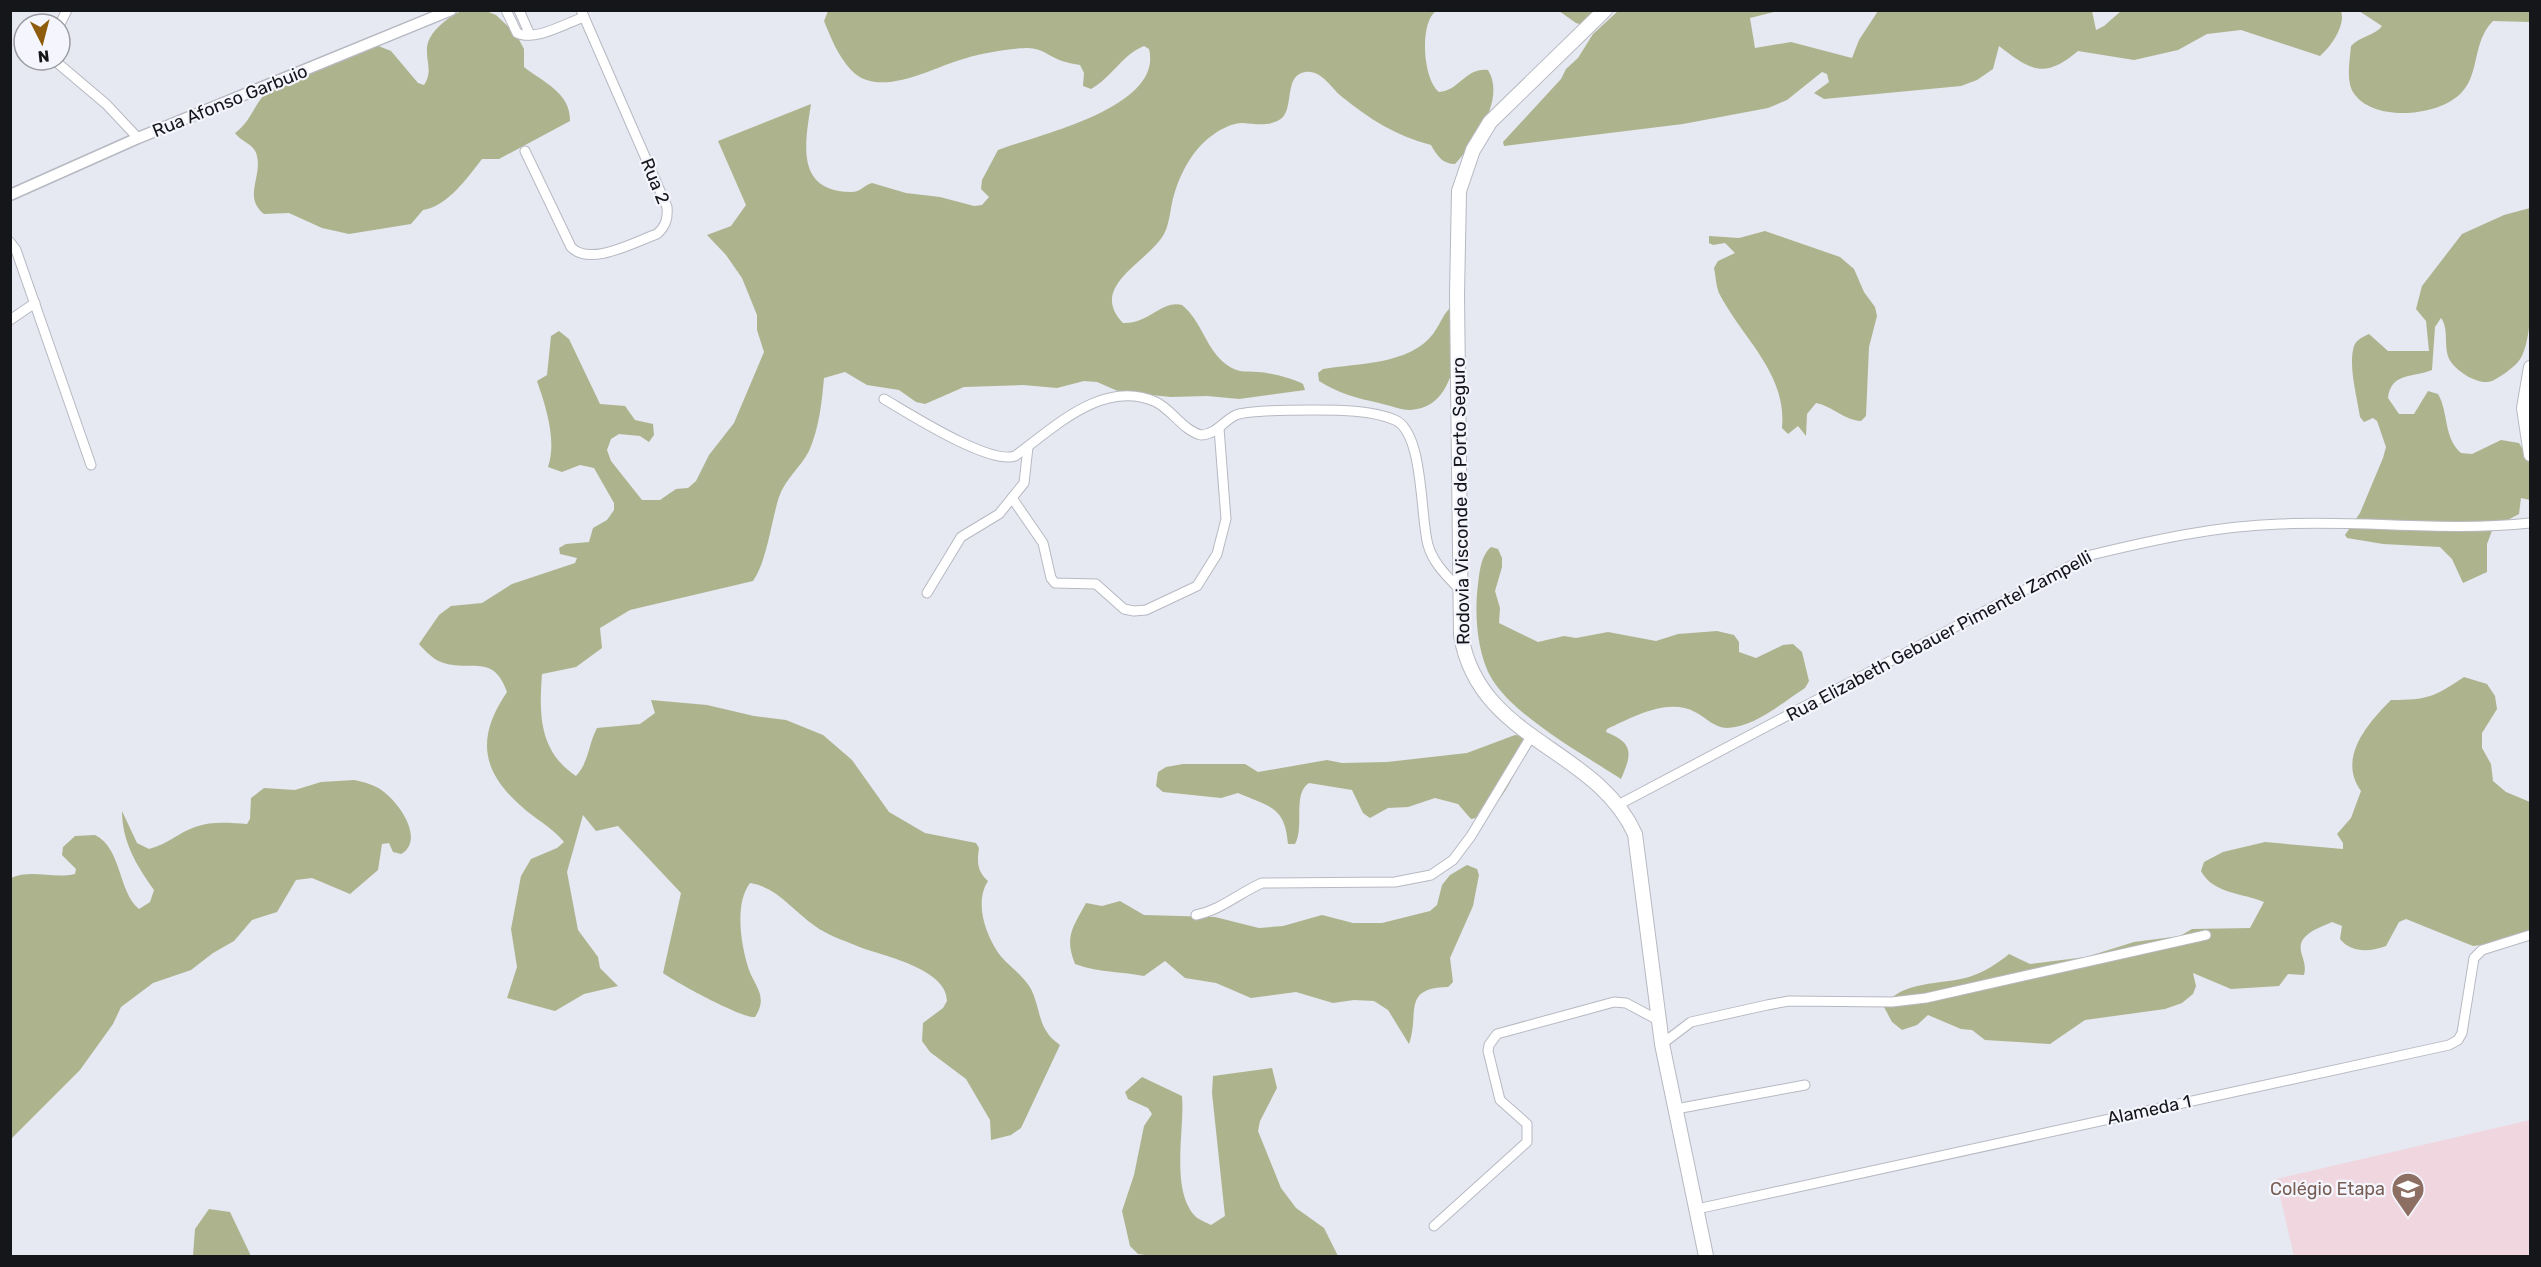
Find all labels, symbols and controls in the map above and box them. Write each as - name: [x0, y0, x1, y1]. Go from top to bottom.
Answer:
- north arrow: [12, 12, 72, 72]
- text: N: [37, 46, 50, 66]
- street label: Rua Afonso Garbuio: [149, 60, 311, 142]
- street label: Rua 2: [636, 155, 674, 207]
- street label: Rodovia Visconde de Porto Seguro: [1447, 357, 1475, 645]
- street label: Rua Elizabeth Gebauer Pimentel Zampelli: [1782, 546, 2096, 726]
- street label: Alameda 1: [2105, 1090, 2193, 1130]
- school or university icon: Colégio Etapa: [2390, 1171, 2426, 1218]
- place label: Colégio Etapa: [2270, 1178, 2385, 1200]

